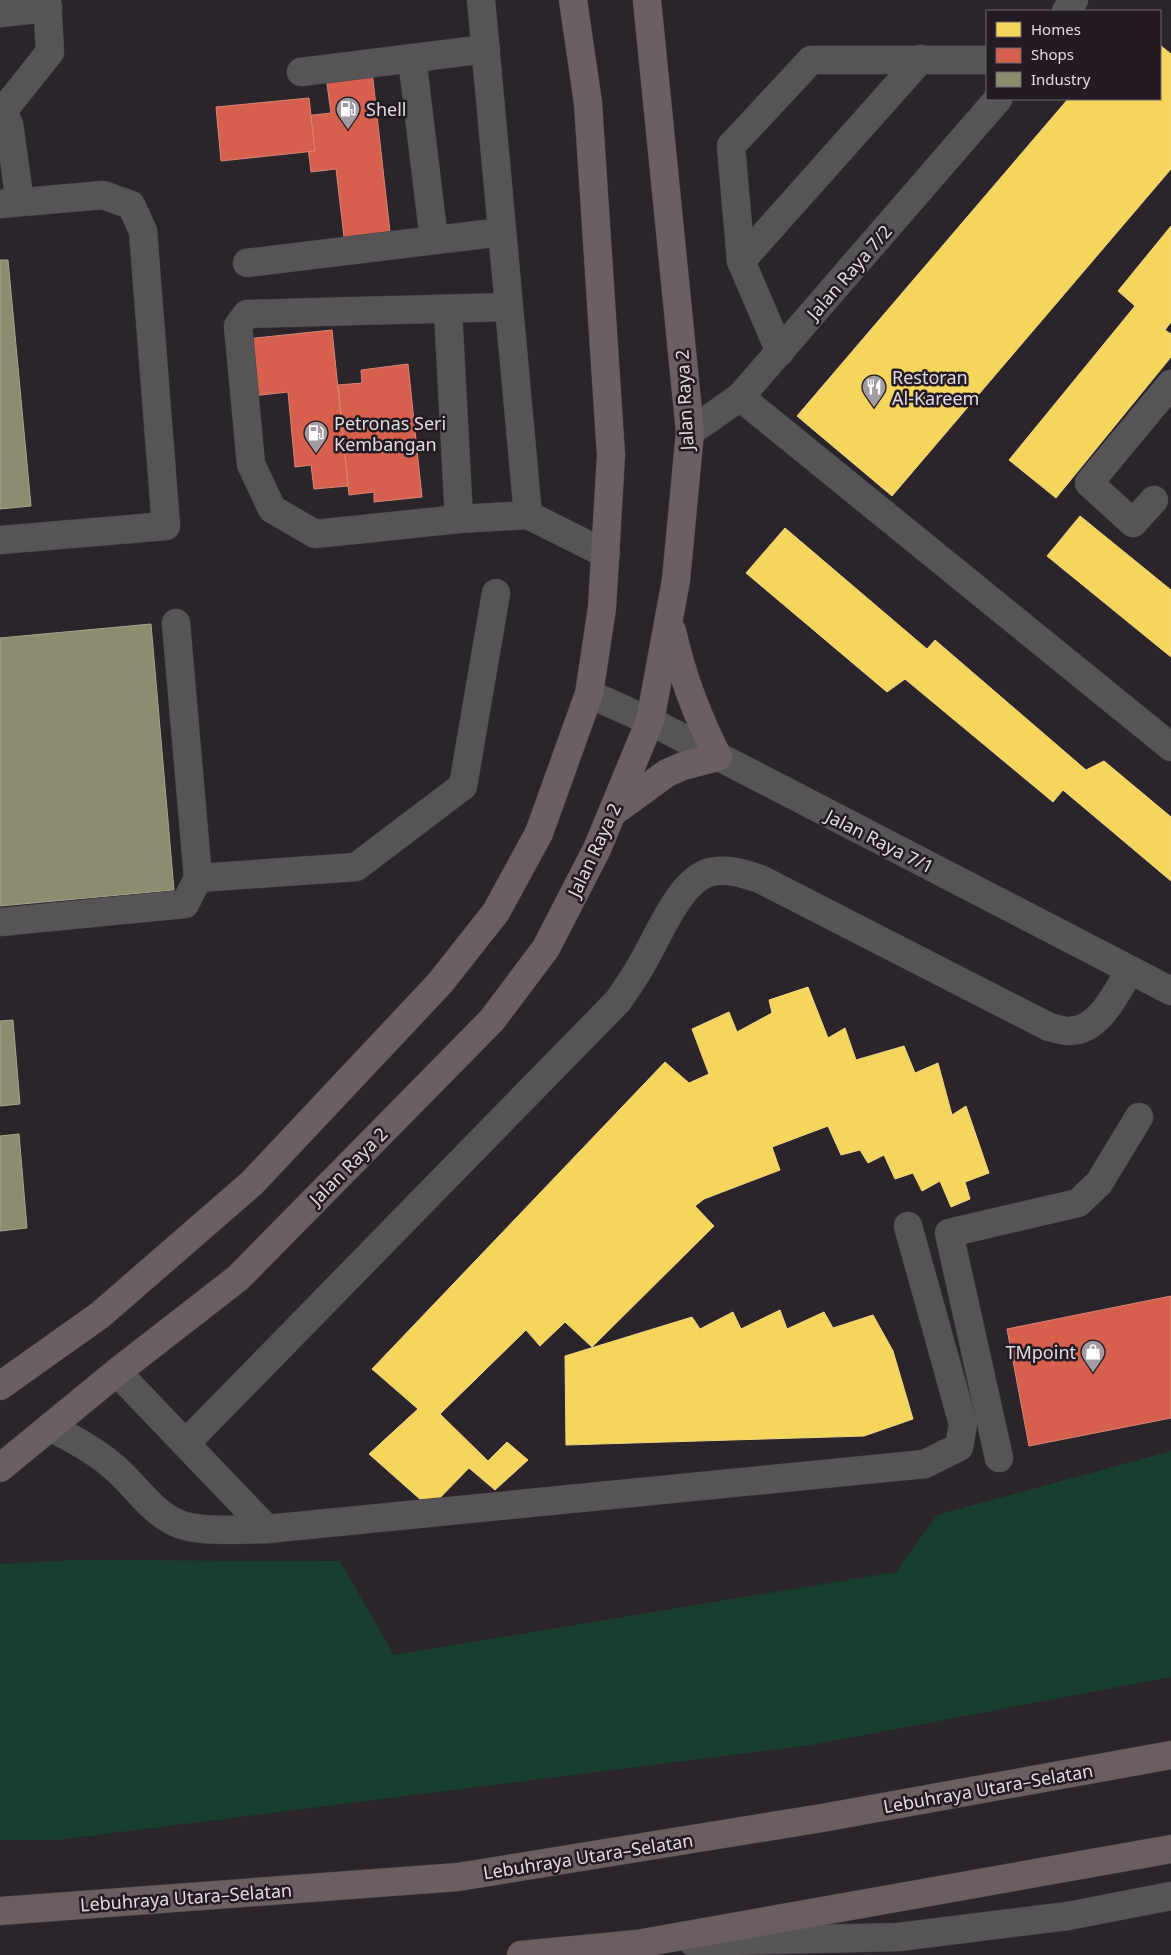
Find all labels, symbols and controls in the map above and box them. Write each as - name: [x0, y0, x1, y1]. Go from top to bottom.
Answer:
- legend: [986, 10, 1161, 100]
- text: Homes: [1031, 19, 1081, 39]
- text: Shops: [1031, 44, 1074, 64]
- text: Industry: [1031, 69, 1091, 89]
- fuel station icon: Shell: [335, 96, 361, 130]
- place label: Shell: [366, 97, 406, 121]
- street label: Jalan Raya 7/2: [800, 220, 897, 326]
- street label: Jalan Raya 2: [669, 349, 699, 453]
- place label: Restoran Al-Kareem: [892, 365, 979, 410]
- restaurant icon: Restoran Al-Kareem: [861, 374, 887, 408]
- place label: Petronas Seri Kembangan: [334, 411, 446, 456]
- fuel station icon: Petronas Seri Kembangan: [303, 420, 329, 454]
- street label: Jalan Raya 2: [561, 799, 626, 903]
- street label: Jalan Raya 7/1: [820, 803, 938, 879]
- street label: Jalan Raya 2: [302, 1122, 392, 1212]
- shop icon: TMpoint: [1080, 1339, 1106, 1373]
- place label: TMpoint: [1005, 1340, 1076, 1364]
- street label: Lebuhraya Utara–Selatan: [881, 1758, 1095, 1818]
- street label: Lebuhraya Utara–Selatan: [481, 1828, 695, 1884]
- street label: Lebuhraya Utara–Selatan: [79, 1878, 293, 1916]

